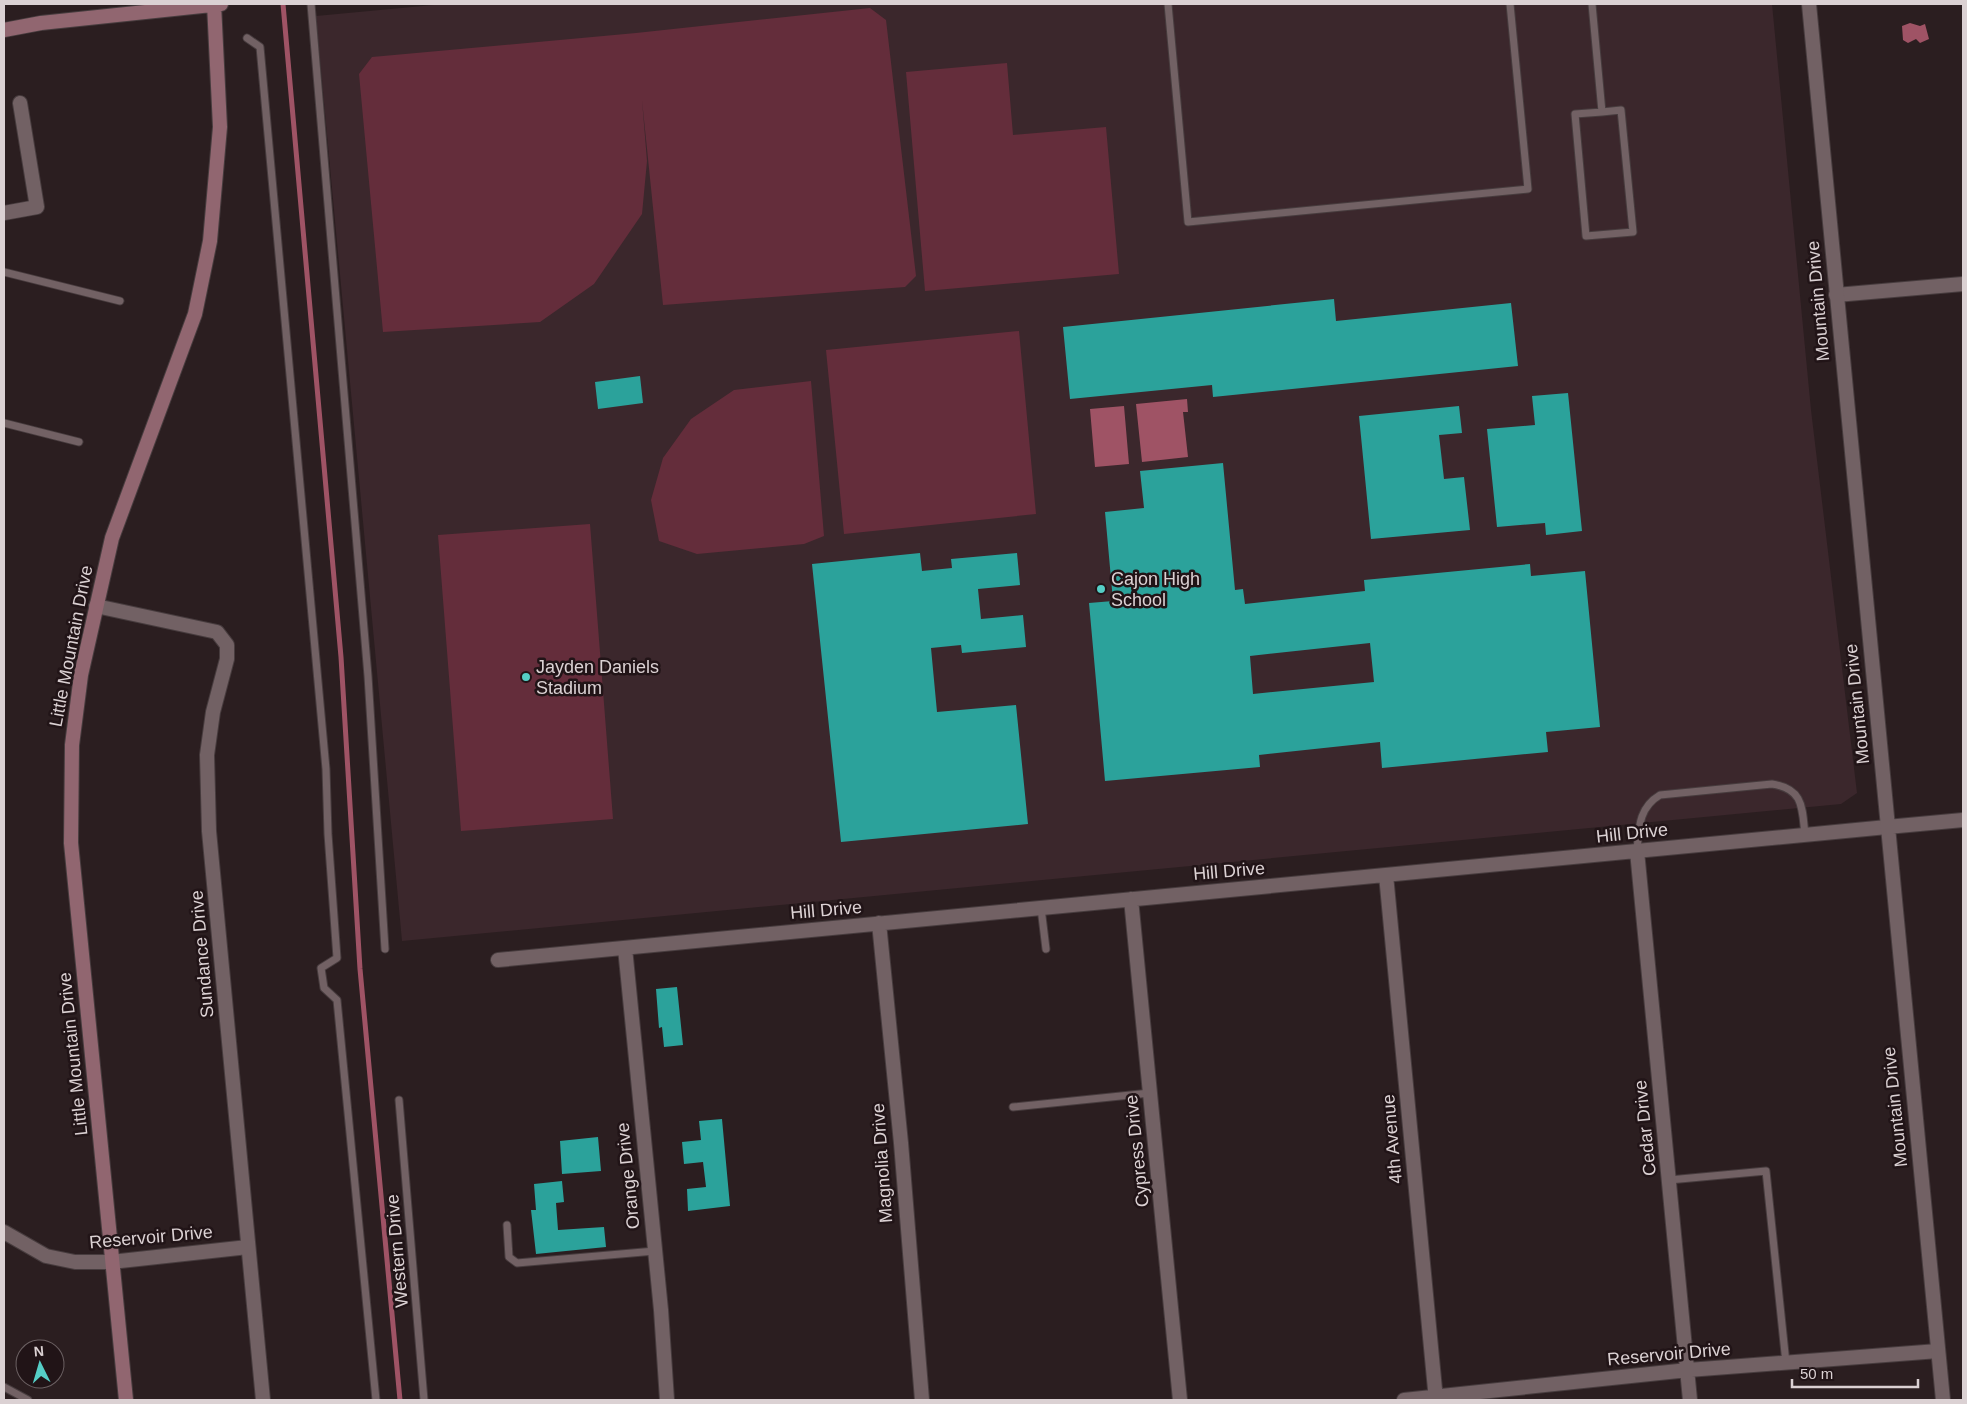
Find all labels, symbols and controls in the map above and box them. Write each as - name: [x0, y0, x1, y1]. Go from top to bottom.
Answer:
- street label: Mountain Drive: [1803, 240, 1833, 362]
- street label: Little Mountain Drive: [46, 564, 96, 728]
- place label: Cajon High School: [1111, 569, 1200, 610]
- marker: Cajon High School: [1095, 583, 1107, 595]
- street label: Mountain Drive: [1841, 643, 1873, 765]
- place label: Jayden Daniels Stadium: [536, 657, 659, 698]
- marker: Jayden Daniels Stadium: [520, 671, 532, 683]
- street label: Hill Drive: [1595, 819, 1669, 847]
- street label: Hill Drive: [1192, 858, 1266, 884]
- street label: Sundance Drive: [186, 889, 218, 1019]
- street label: Hill Drive: [789, 897, 863, 923]
- street label: Little Mountain Drive: [54, 971, 92, 1137]
- street label: Mountain Drive: [1879, 1046, 1911, 1168]
- street label: Cedar Drive: [1630, 1079, 1660, 1177]
- street label: 4th Avenue: [1378, 1093, 1406, 1185]
- street label: Cypress Drive: [1121, 1094, 1153, 1208]
- street label: Magnolia Drive: [868, 1102, 896, 1224]
- street label: Orange Drive: [612, 1122, 644, 1230]
- street label: Western Drive: [382, 1193, 412, 1309]
- street label: Reservoir Drive: [88, 1222, 214, 1252]
- north arrow: [15, 1339, 65, 1389]
- street label: Reservoir Drive: [1606, 1339, 1732, 1369]
- text: N: [33, 1343, 45, 1359]
- scale bar: [1792, 1356, 1918, 1388]
- text: 50 m: [1800, 1365, 1833, 1382]

